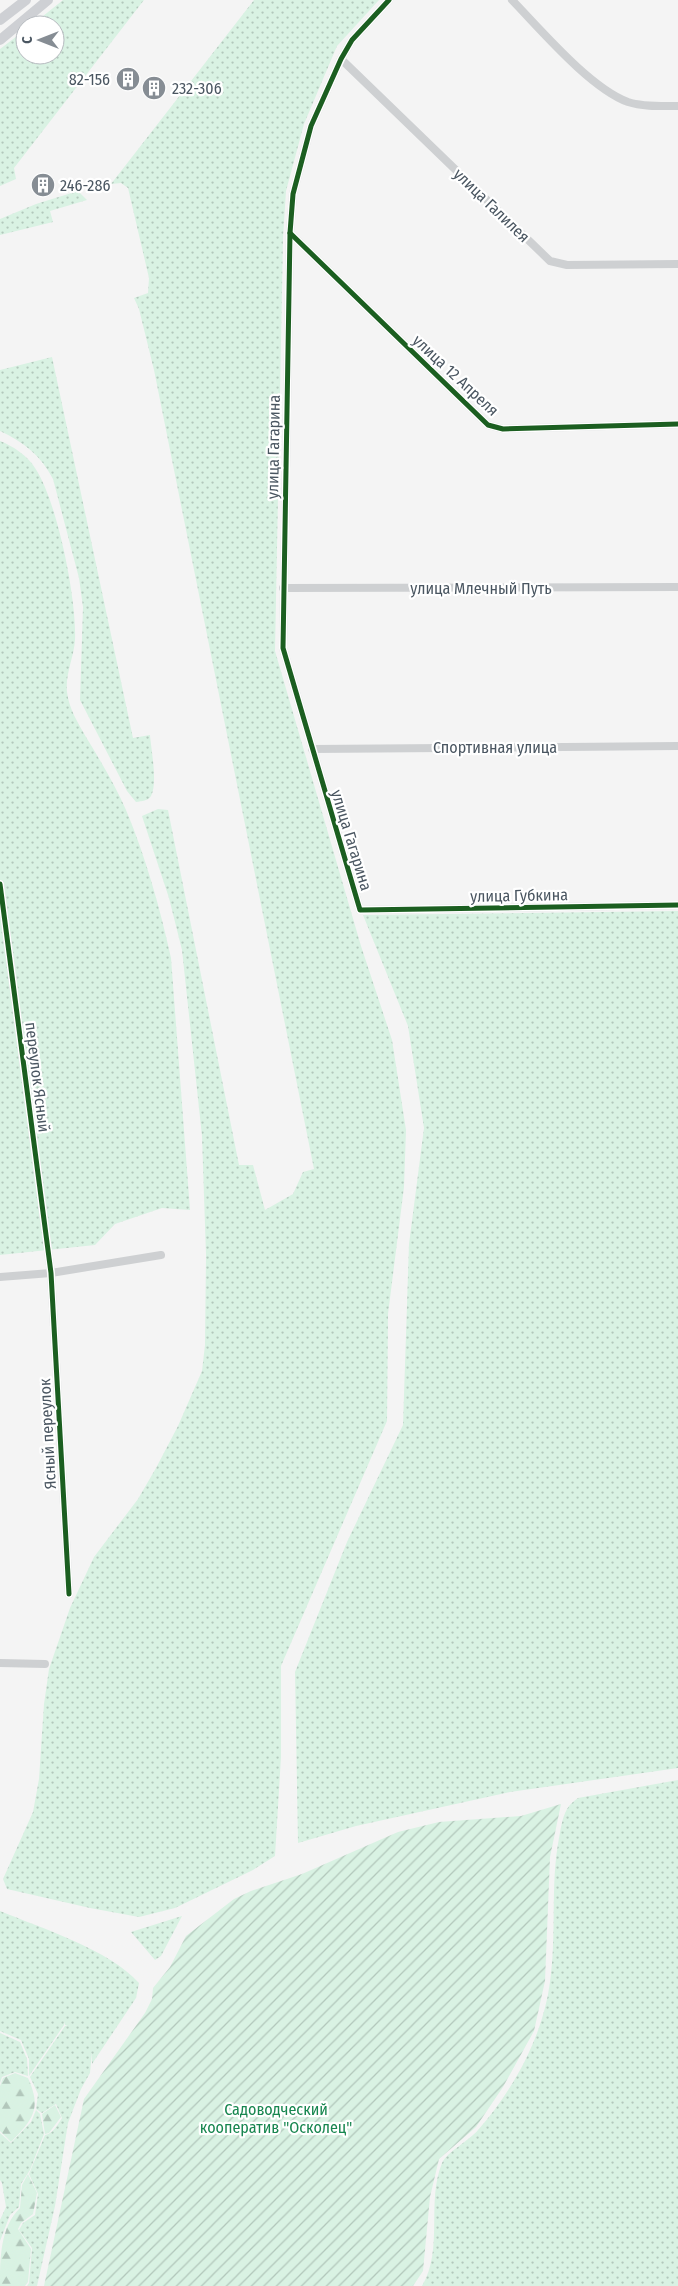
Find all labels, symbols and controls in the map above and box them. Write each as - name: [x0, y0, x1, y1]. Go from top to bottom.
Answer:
- north arrow: [15, 15, 65, 65]
- text: С: [19, 36, 36, 44]
- building icon: 82-156: [115, 66, 141, 92]
- place label: 82-156: [69, 70, 110, 89]
- building icon: 232-306: [141, 75, 167, 101]
- place label: 232-306: [172, 79, 222, 98]
- street label: улица Галилея: [450, 164, 534, 246]
- building icon: 246-286: [30, 172, 56, 198]
- place label: 246-286: [60, 176, 110, 195]
- street label: улица 12 Апреля: [409, 331, 502, 420]
- street label: улица Гагарина: [263, 395, 284, 499]
- street label: улица Млечный Путь: [410, 579, 552, 598]
- street label: Спортивная улица: [433, 738, 557, 757]
- street label: улица Гагарина: [327, 787, 376, 893]
- street label: улица Губкина: [470, 885, 568, 906]
- street label: переулок Ясный: [21, 1021, 54, 1133]
- street label: Ясный переулок: [35, 1378, 60, 1490]
- park label: Садоводческий кооператив "Осколец": [200, 2100, 352, 2137]

